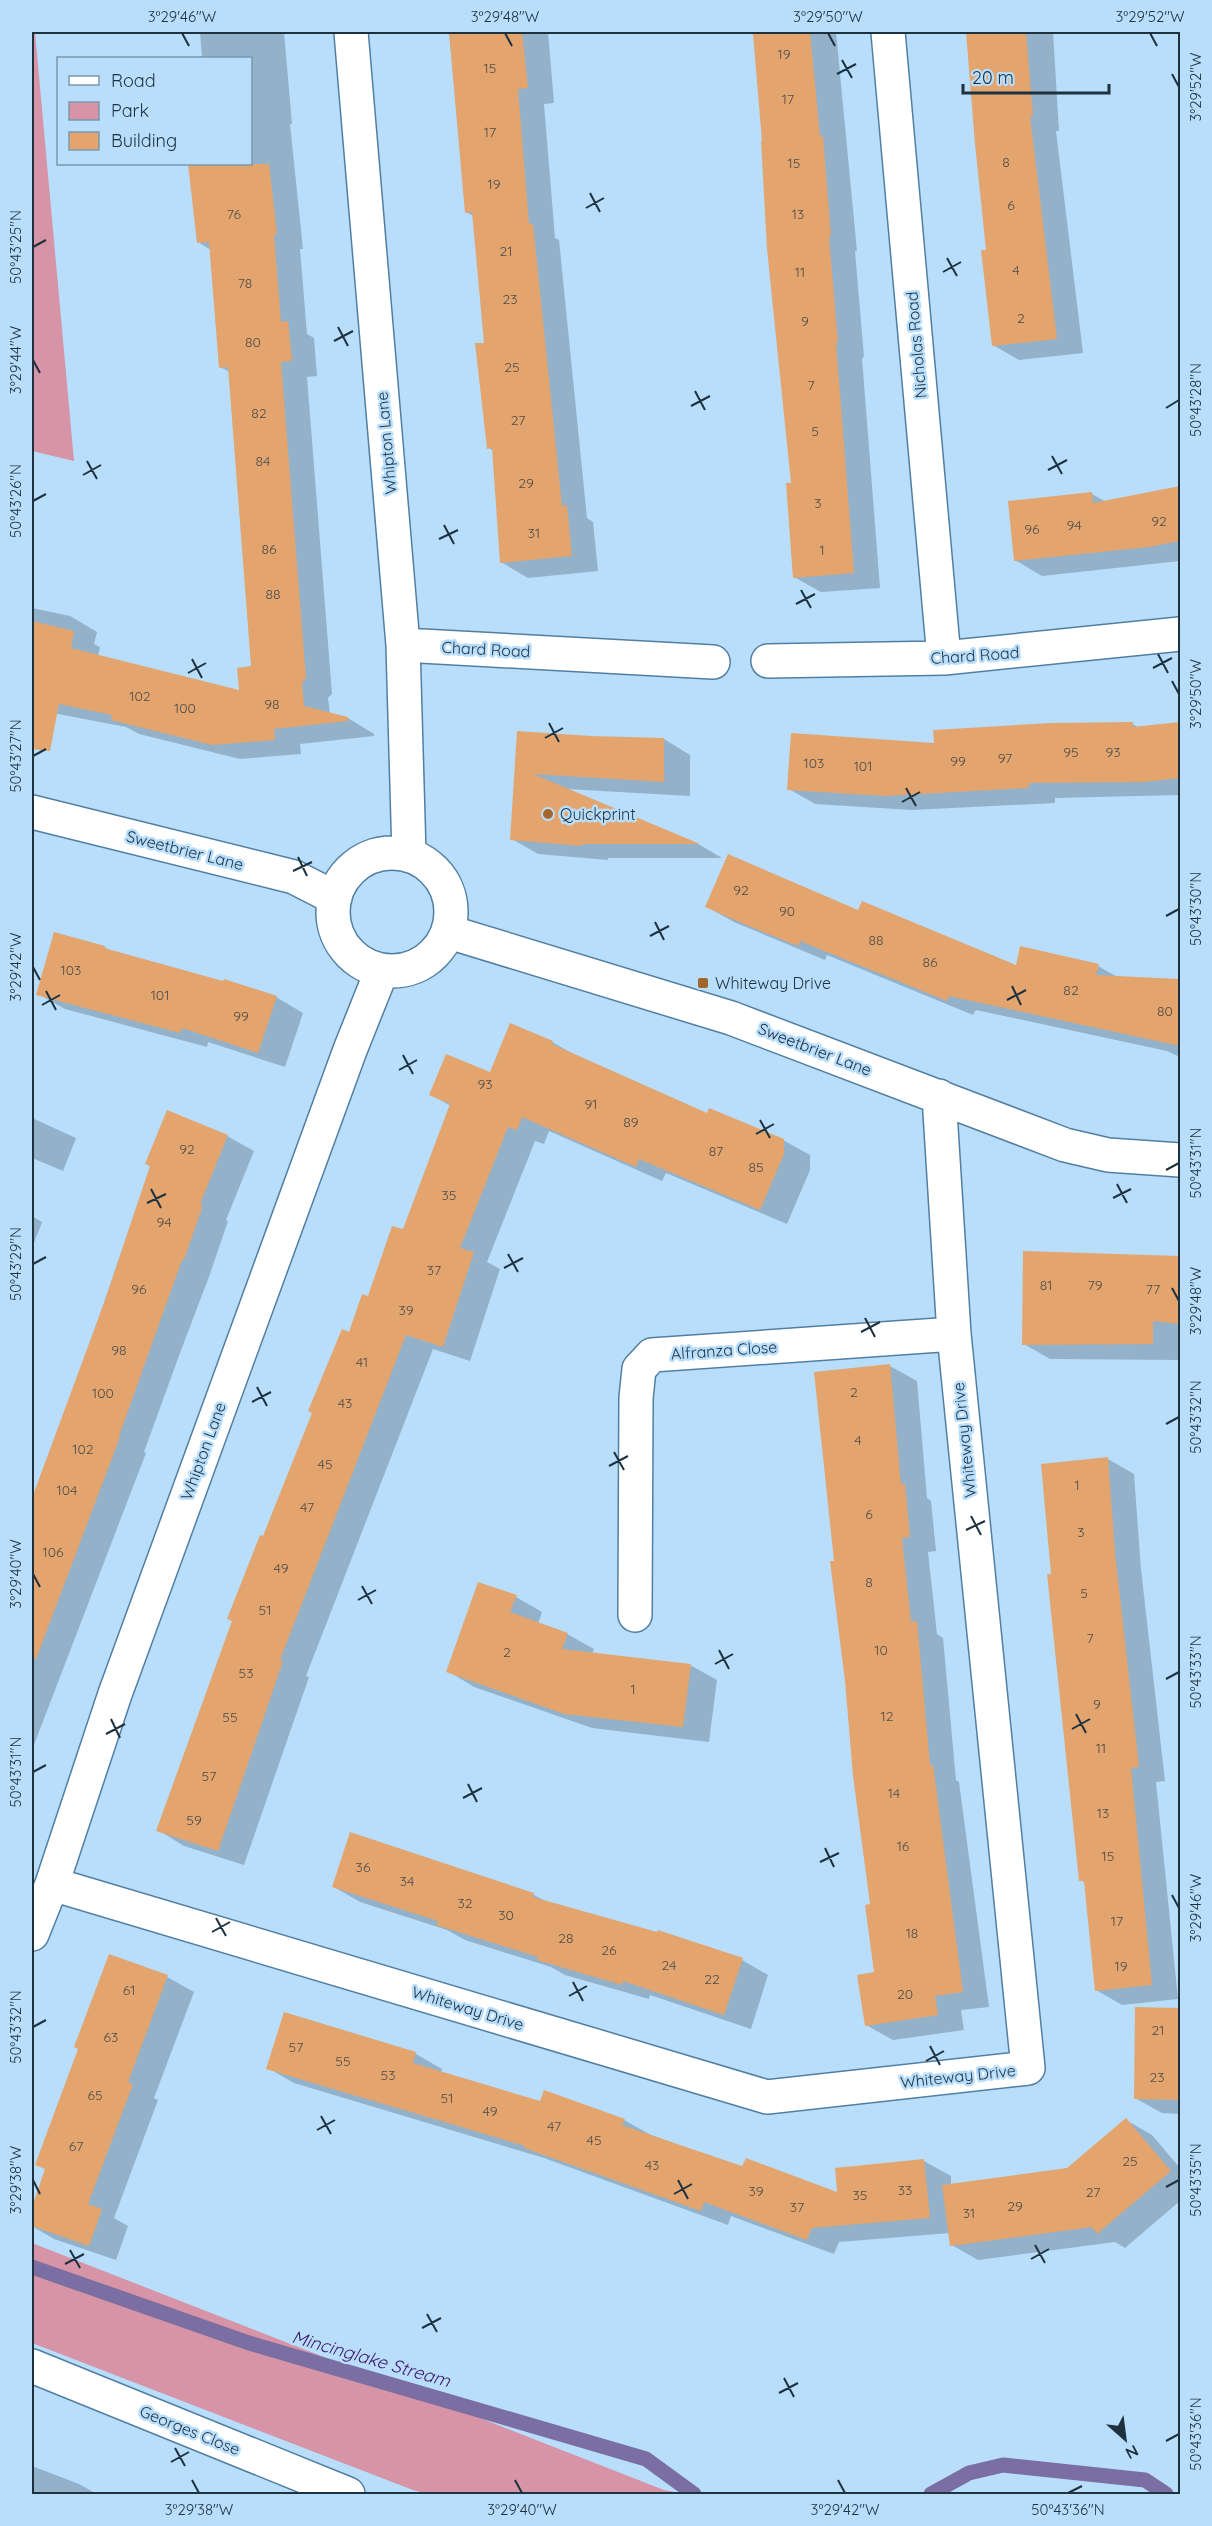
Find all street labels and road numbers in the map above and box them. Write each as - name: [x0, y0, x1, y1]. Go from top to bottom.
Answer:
- street label: Nicholas Road: [901, 291, 931, 399]
- street label: Whipton Lane: [372, 391, 400, 495]
- street label: Chard Road: [441, 637, 531, 661]
- street label: Chard Road: [930, 642, 1020, 668]
- street label: Sweetbrier Lane: [124, 826, 246, 874]
- street label: Sweetbrier Lane: [755, 1018, 875, 1080]
- street label: Alfranza Close: [670, 1336, 778, 1364]
- street label: Whiteway Drive: [948, 1381, 980, 1499]
- street label: Whipton Lane: [176, 1399, 230, 1503]
- street label: Whiteway Drive: [410, 1981, 526, 2035]
- street label: Whiteway Drive: [899, 2060, 1017, 2092]
- street label: Georges Close: [137, 2401, 243, 2459]

